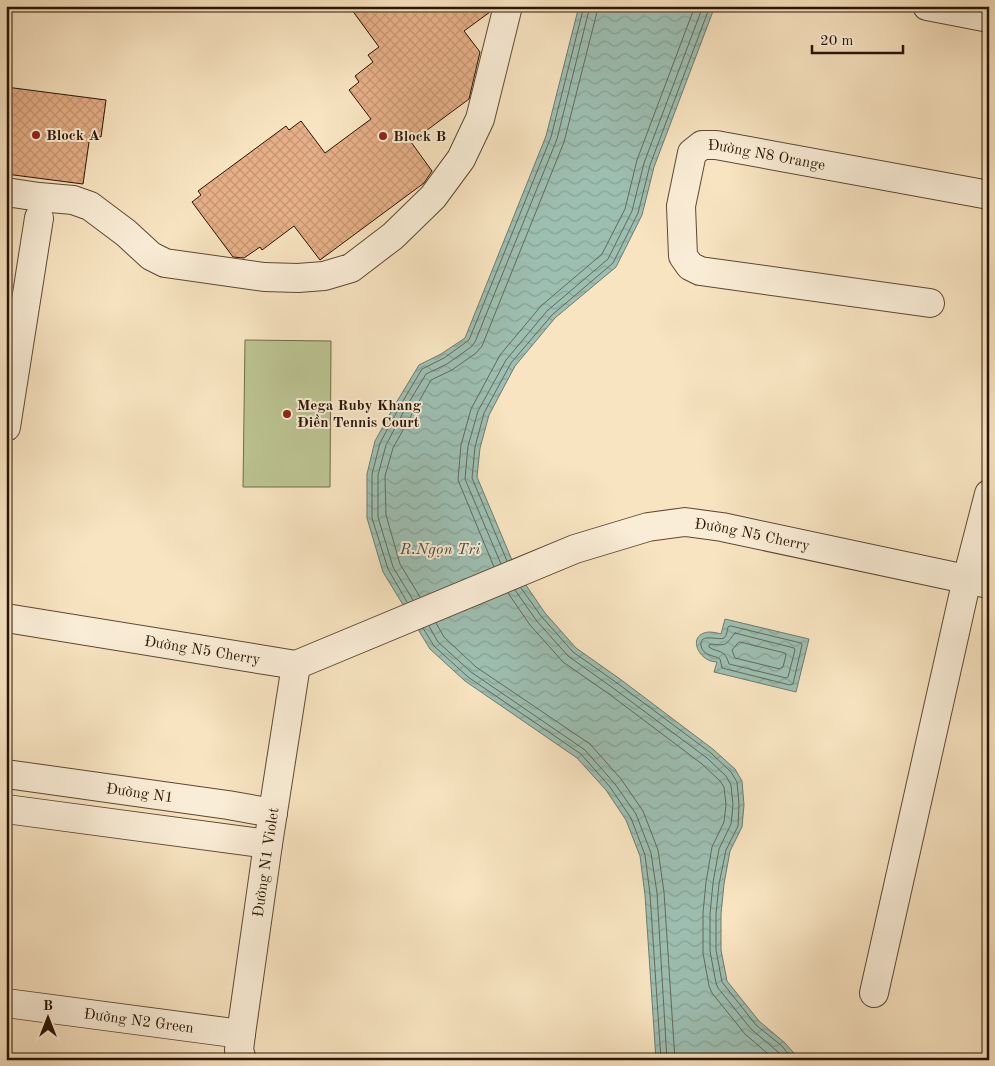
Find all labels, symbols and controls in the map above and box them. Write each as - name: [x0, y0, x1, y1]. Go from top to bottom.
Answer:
- scale bar: [812, 22, 904, 54]
- text: 20 m: [820, 34, 854, 49]
- marker: Block A: [30, 129, 42, 141]
- place label: Block A: [46, 129, 100, 144]
- marker: Block B: [377, 130, 389, 142]
- place label: Block B: [393, 130, 446, 145]
- street label: Đường N8 Orange: [708, 139, 826, 174]
- place label: Mega Ruby Khang Điền Tennis Court: [297, 399, 422, 431]
- marker: Mega Ruby Khang Điền Tennis Court: [281, 408, 293, 420]
- street label: Đường N5 Cherry: [694, 517, 811, 555]
- water label: R.Ngọn Tri: [399, 542, 481, 558]
- street label: Đường N5 Cherry: [143, 635, 261, 668]
- street label: Đường N1: [105, 782, 174, 806]
- street label: Đường N1 Violet: [252, 807, 283, 918]
- north arrow: [22, 994, 72, 1044]
- text: B: [43, 999, 53, 1013]
- street label: Đường N2 Green: [83, 1007, 195, 1037]

